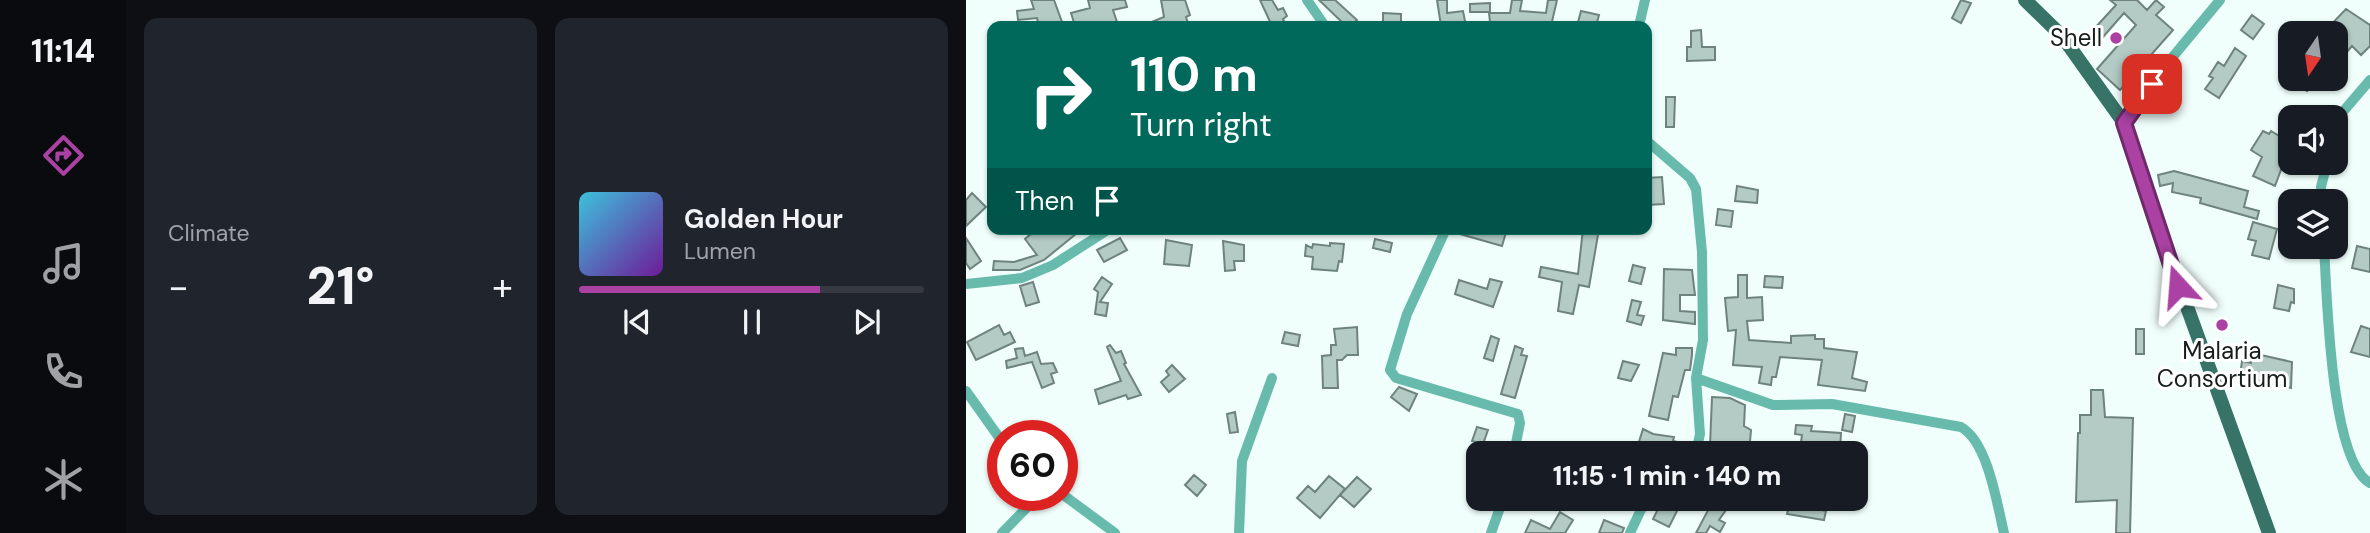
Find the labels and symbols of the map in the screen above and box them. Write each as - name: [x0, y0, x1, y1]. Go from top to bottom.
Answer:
- north arrow: [2278, 21, 2348, 91]
- place label: Shell: [2050, 22, 2102, 53]
- marker: Shell: [2108, 30, 2124, 46]
- pin: [2122, 54, 2182, 114]
- position arrow: [2141, 249, 2215, 323]
- marker: Malaria Consortium: [2214, 317, 2230, 333]
- place label: Malaria Consortium: [2157, 335, 2287, 394]
- speed limit sign: 60: [987, 420, 1078, 511]

